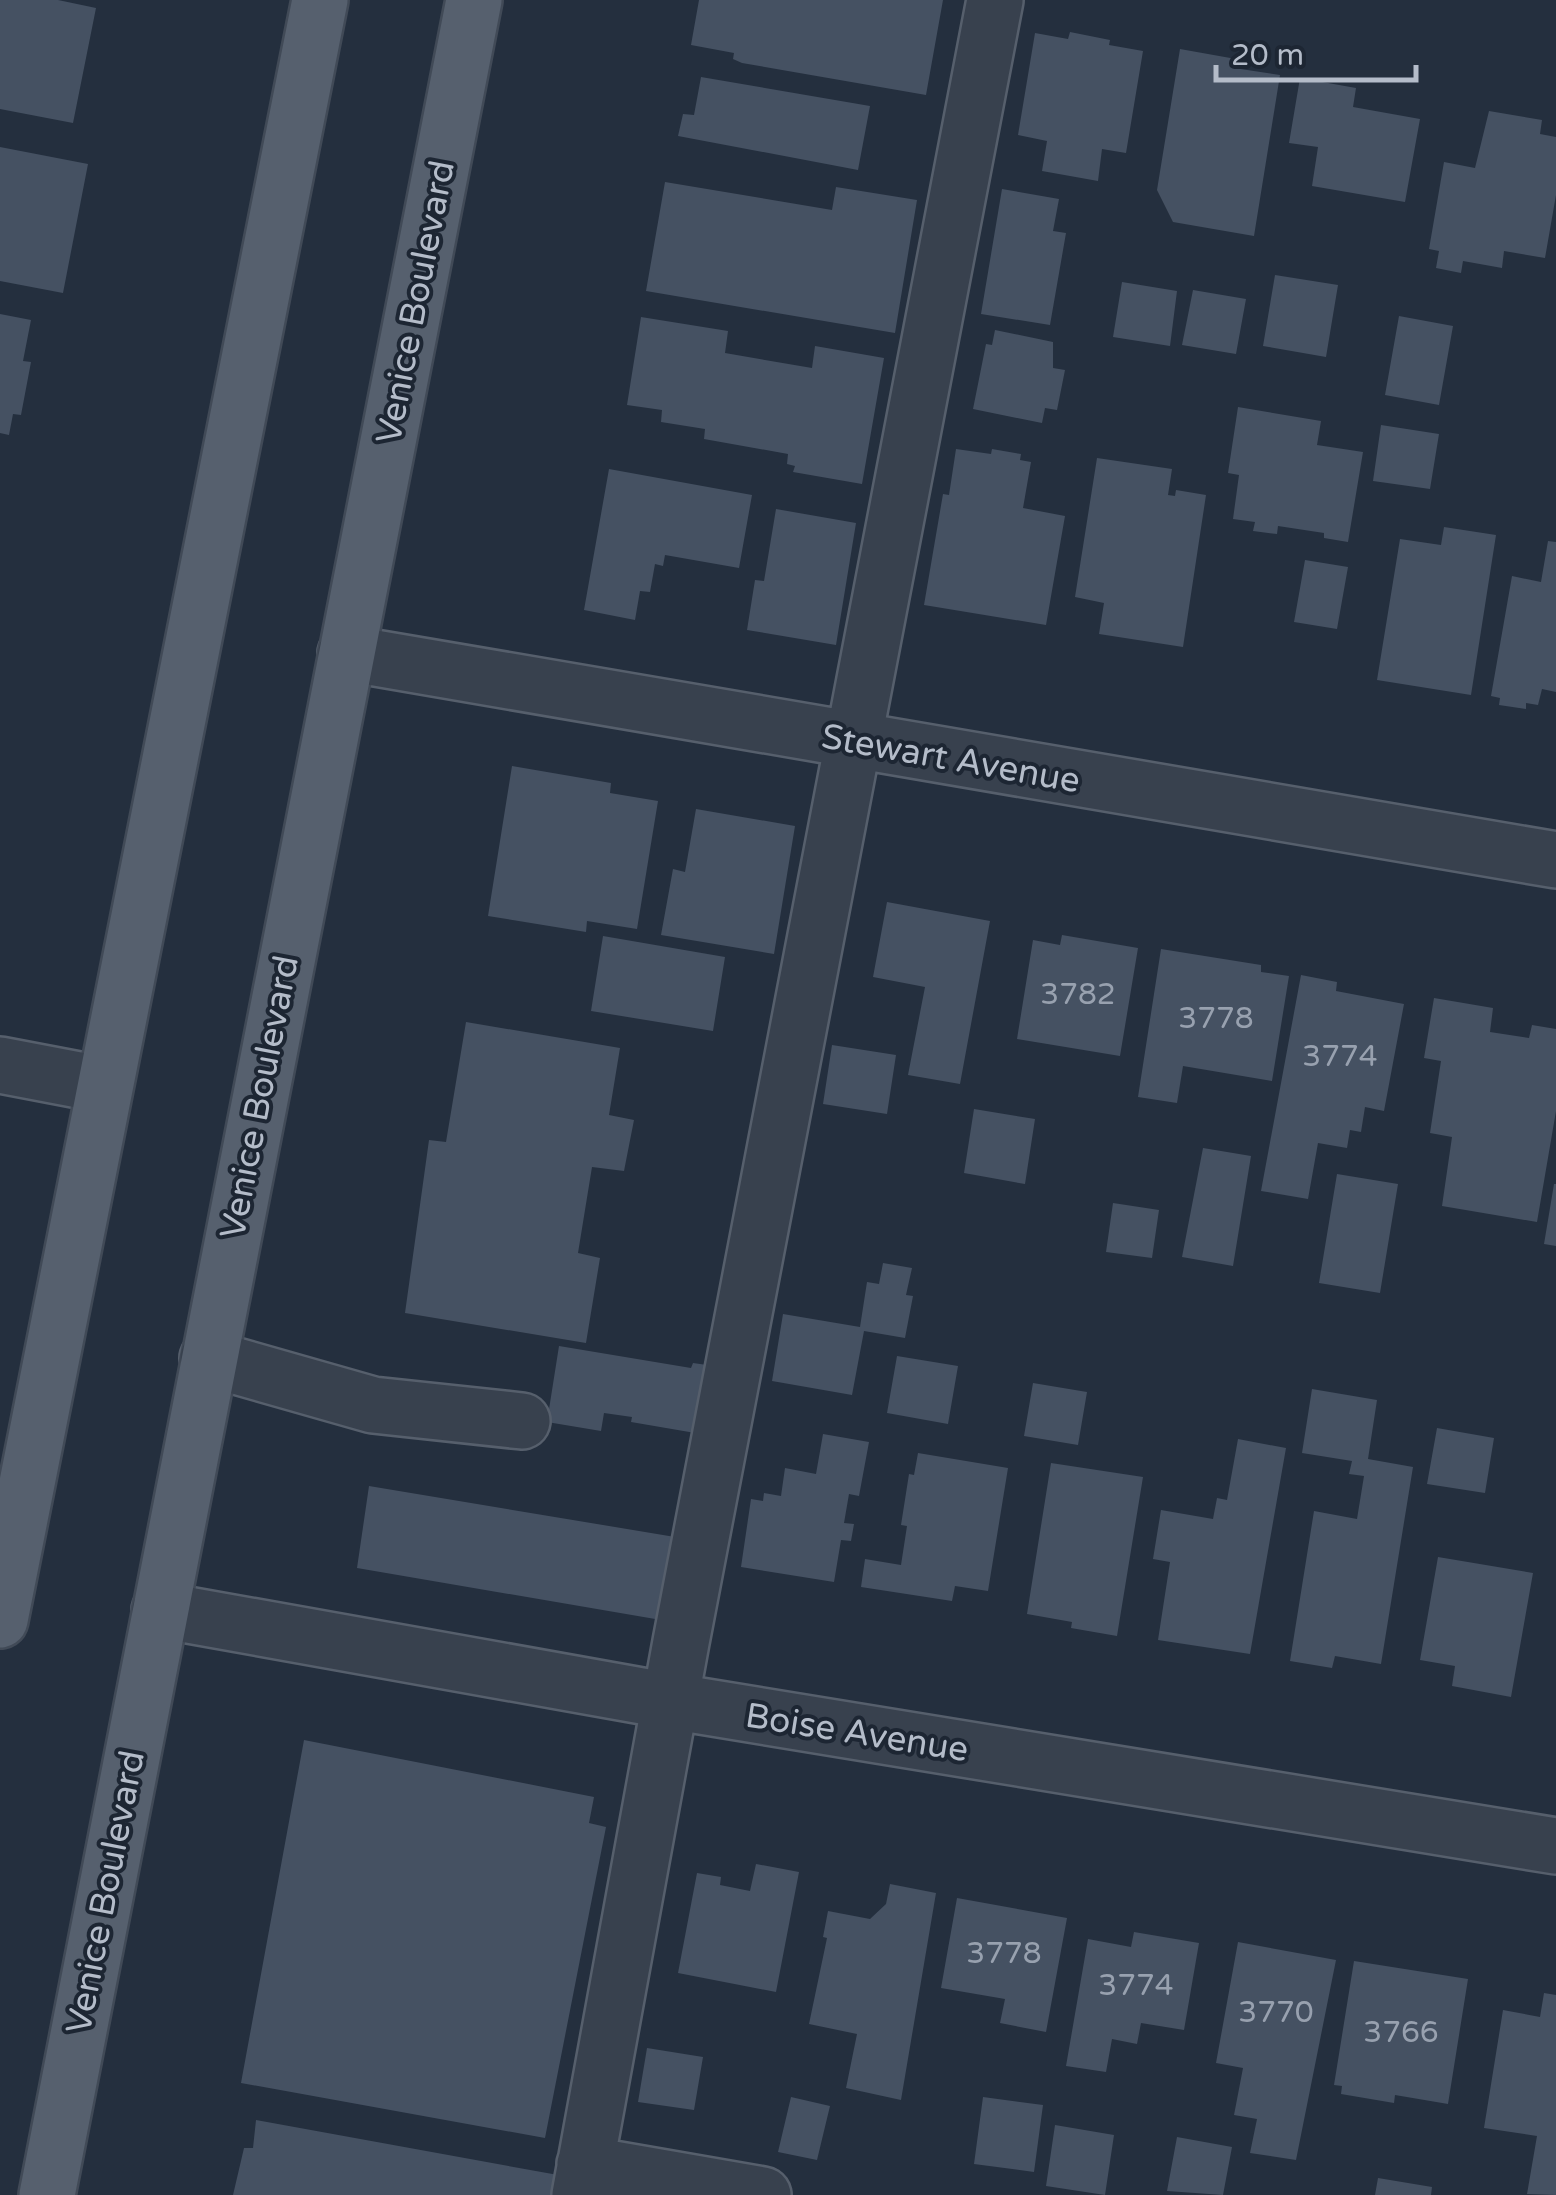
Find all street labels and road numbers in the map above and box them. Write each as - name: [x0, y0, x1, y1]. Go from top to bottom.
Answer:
- street label: Venice Boulevard: [368, 157, 464, 447]
- street label: Stewart Avenue: [818, 716, 1083, 802]
- street label: Venice Boulevard: [212, 952, 308, 1242]
- street label: Boise Avenue: [742, 1695, 971, 1771]
- street label: Venice Boulevard: [58, 1747, 154, 2037]

